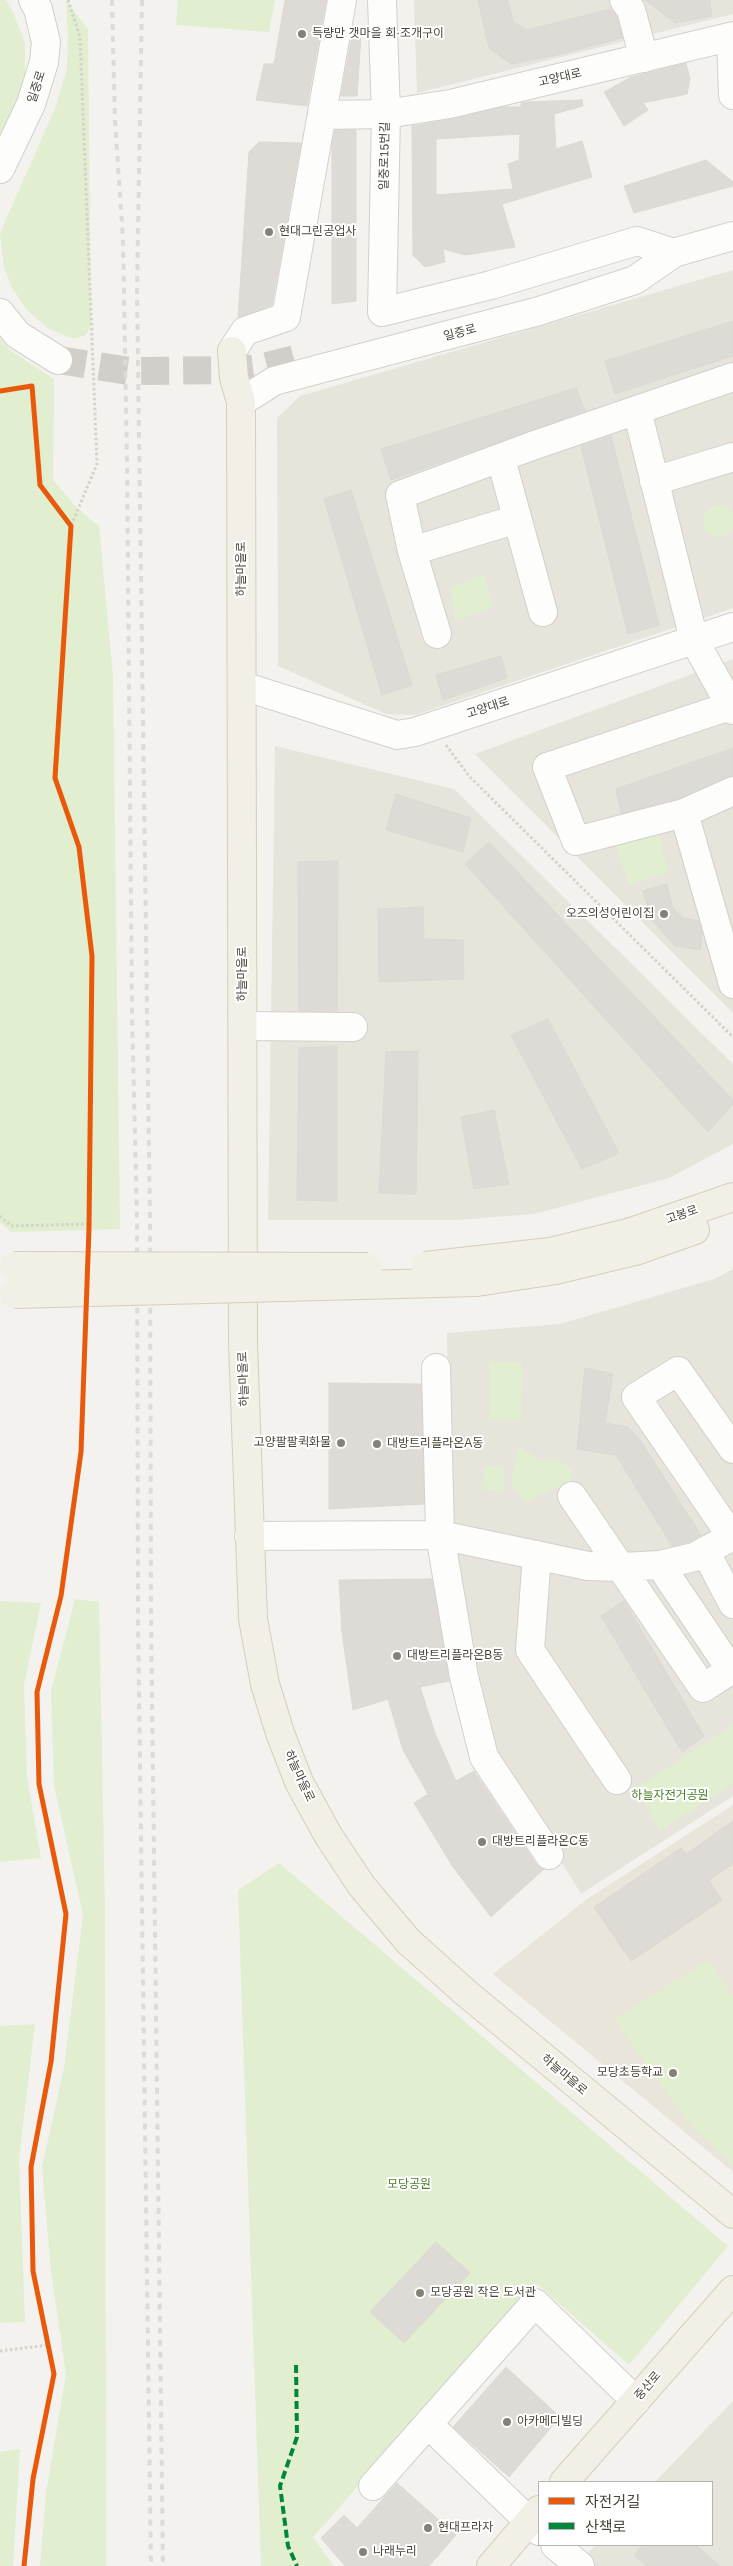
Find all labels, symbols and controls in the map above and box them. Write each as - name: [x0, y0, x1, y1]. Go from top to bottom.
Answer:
- place label: 득량만 갯마을 회·조개구이: [312, 27, 444, 41]
- marker: 득량만 갯마을 회·조개구이: [296, 28, 308, 40]
- street label: 고양대로: [537, 66, 583, 90]
- street label: 일중로: [25, 69, 49, 105]
- street label: 일중로15번길: [377, 122, 393, 190]
- place label: 현대그린공업사: [279, 225, 356, 239]
- marker: 현대그린공업사: [263, 226, 275, 238]
- street label: 일중로: [442, 322, 478, 344]
- street label: 하늘마을로: [235, 541, 249, 597]
- street label: 고양대로: [465, 694, 511, 722]
- place label: 오즈의성어린이집: [566, 907, 654, 921]
- marker: 오즈의성어린이집: [658, 908, 670, 920]
- street label: 하늘마을로: [236, 946, 250, 1002]
- street label: 고봉로: [664, 1203, 700, 1227]
- street label: 하늘마을로: [236, 1351, 252, 1407]
- place label: 고양팔팔퀵화물: [254, 1436, 331, 1450]
- marker: 고양팔팔퀵화물: [335, 1437, 347, 1449]
- place label: 대방트리플라온A동: [387, 1437, 483, 1451]
- marker: 대방트리플라온A동: [371, 1438, 383, 1450]
- place label: 대방트리플라온B동: [407, 1649, 503, 1663]
- marker: 대방트리플라온B동: [391, 1650, 403, 1662]
- street label: 하늘마을로: [281, 1748, 317, 1804]
- park label: 하늘자전거공원: [631, 1789, 709, 1803]
- place label: 대방트리플라온C동: [492, 1835, 589, 1849]
- marker: 대방트리플라온C동: [476, 1836, 488, 1848]
- street label: 하늘마을로: [538, 2052, 590, 2098]
- place label: 모당초등학교: [597, 2066, 663, 2080]
- marker: 모당초등학교: [667, 2067, 679, 2079]
- park label: 모당공원: [387, 2178, 431, 2192]
- place label: 모당공원 작은 도서관: [430, 2286, 536, 2300]
- marker: 모당공원 작은 도서관: [414, 2287, 426, 2299]
- street label: 중산로: [632, 2369, 664, 2403]
- place label: 아카메디빌딩: [517, 2415, 583, 2429]
- marker: 아카메디빌딩: [501, 2416, 513, 2428]
- legend: [538, 2481, 713, 2546]
- text: 자전거길: [585, 2493, 640, 2510]
- text: 산책로: [585, 2518, 626, 2535]
- place label: 현대프라자: [438, 2521, 493, 2535]
- marker: 현대프라자: [422, 2522, 434, 2534]
- place label: 나래누리: [373, 2545, 417, 2559]
- marker: 나래누리: [357, 2546, 369, 2558]

